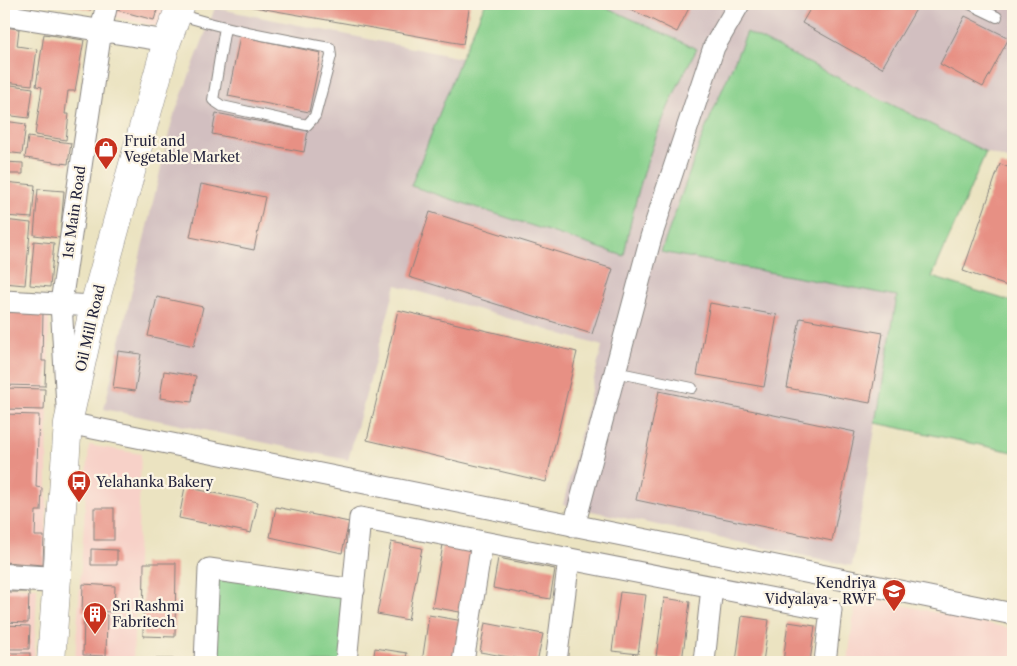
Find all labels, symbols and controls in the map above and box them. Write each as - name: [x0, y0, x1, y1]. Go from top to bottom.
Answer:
- place label: Fruit and Vegetable Market: [123, 132, 240, 166]
- shop icon: Fruit and Vegetable Market: [93, 136, 119, 170]
- street label: 1st Main Road: [59, 164, 89, 259]
- street label: Oil Mill Road: [71, 282, 109, 373]
- bus stop icon: Yelahanka Bakery: [66, 469, 92, 503]
- place label: Yelahanka Bakery: [95, 473, 214, 491]
- place label: Kendriya Vidyalaya - RWF: [764, 574, 877, 608]
- school or university icon: Kendriya Vidyalaya - RWF: [881, 578, 907, 612]
- place label: Sri Rashmi Fabritech: [112, 597, 184, 631]
- building icon: Sri Rashmi Fabritech: [82, 601, 108, 635]

